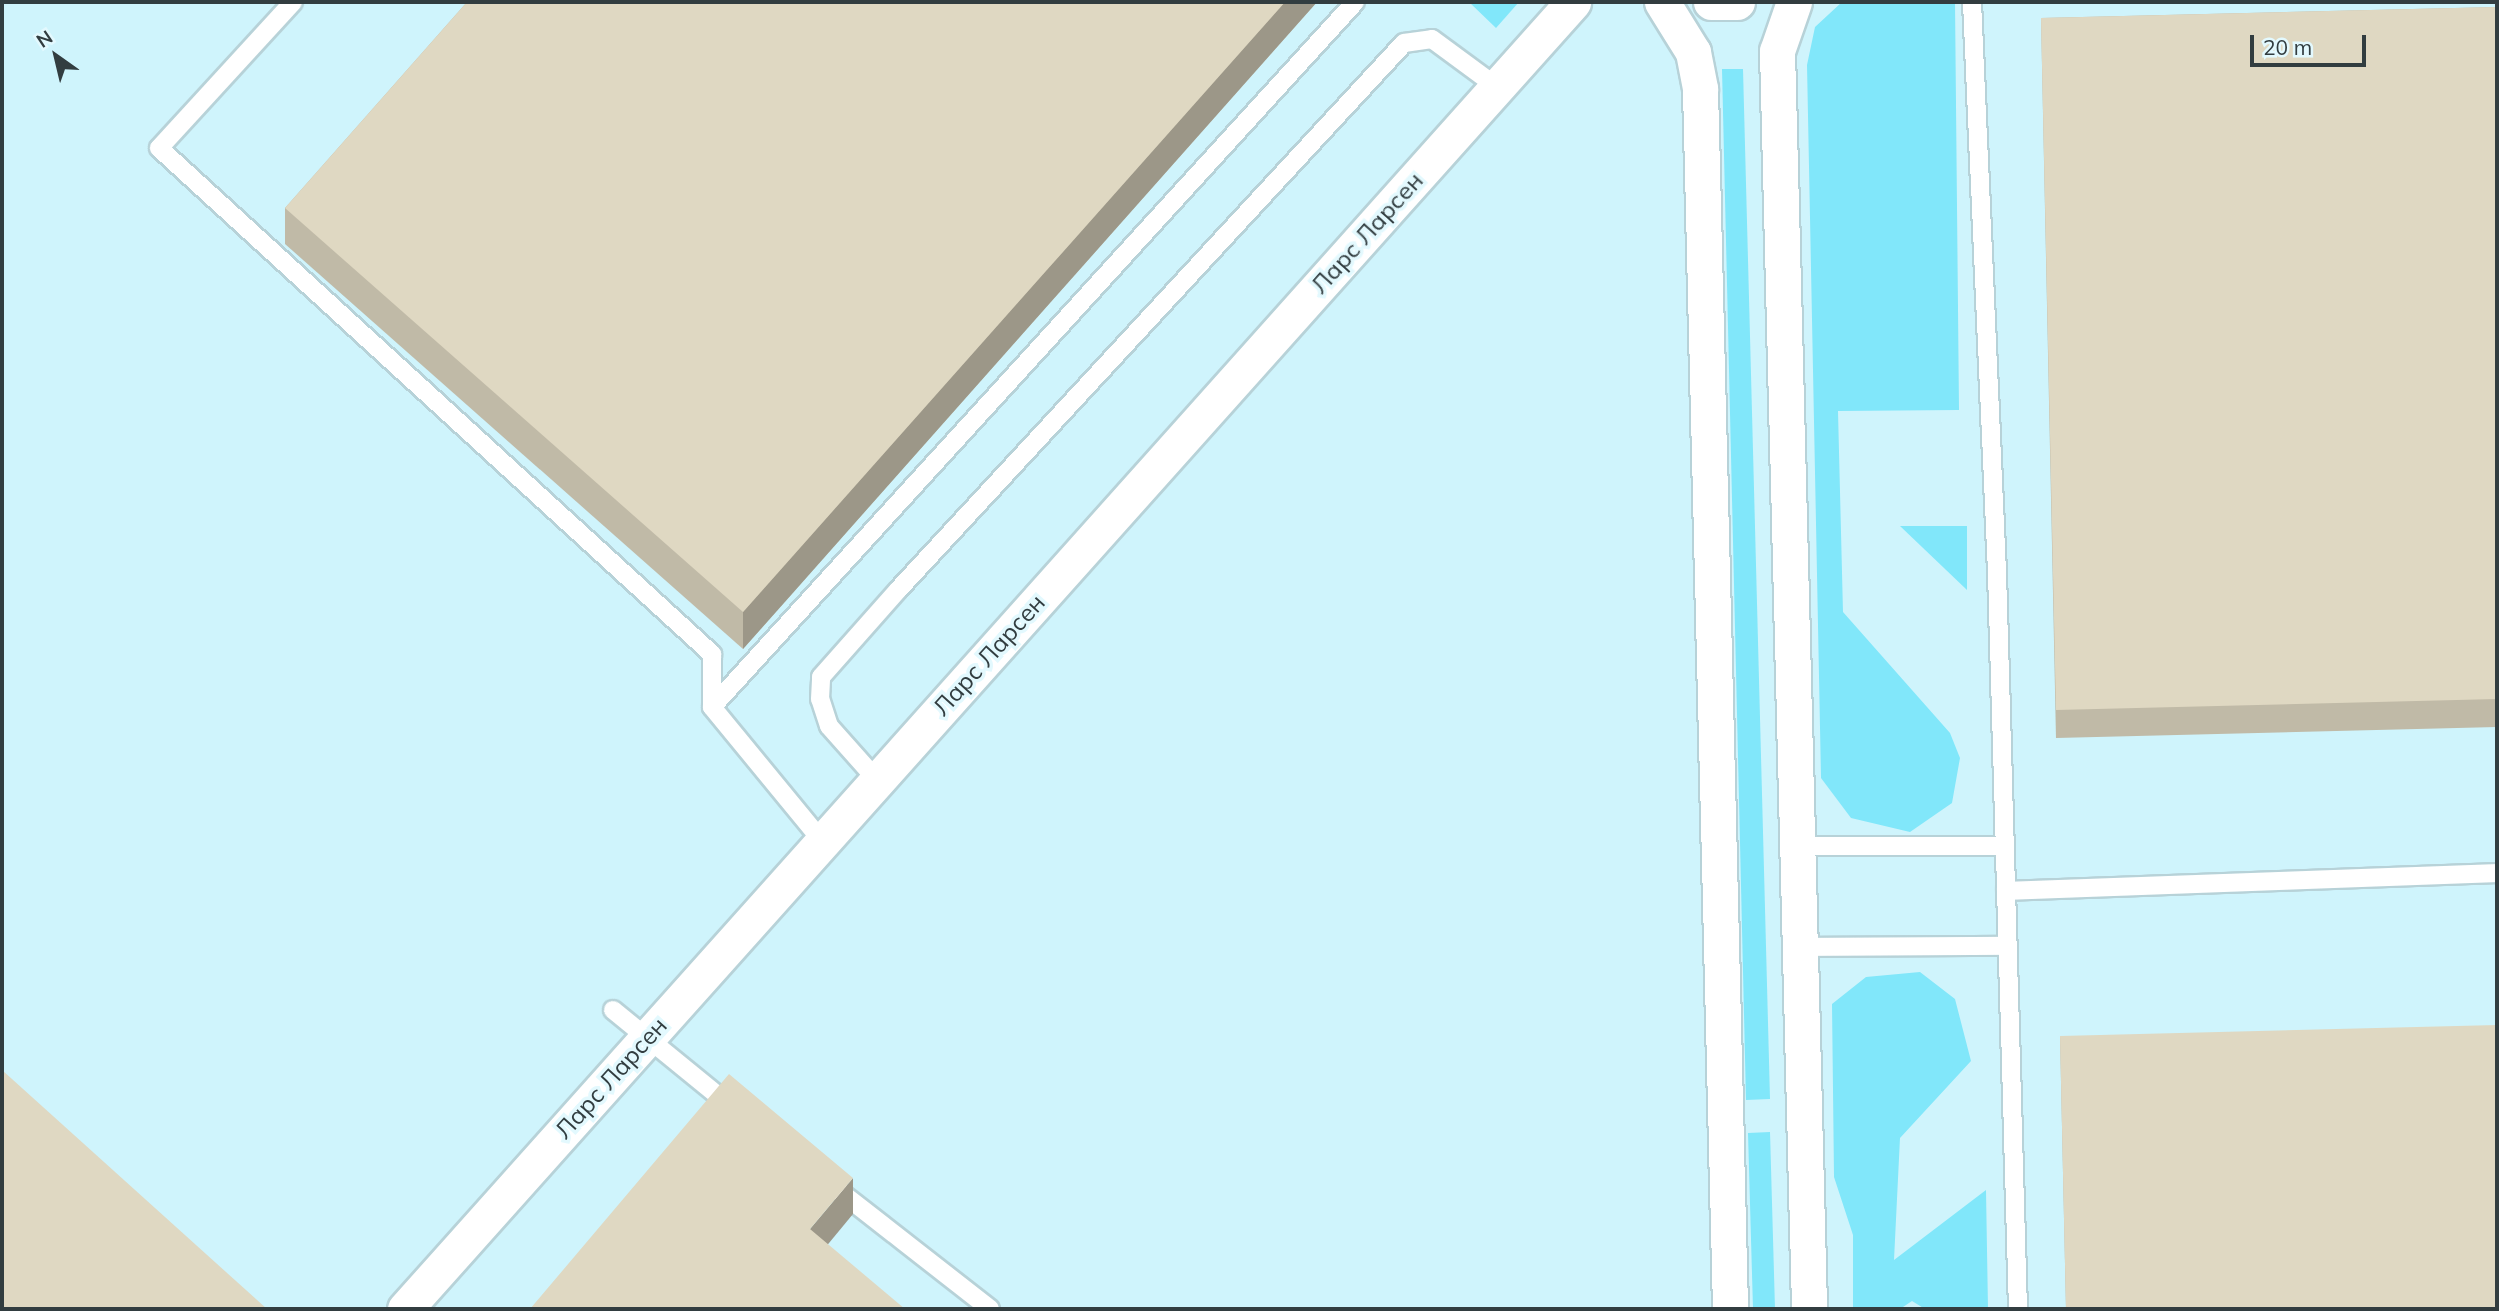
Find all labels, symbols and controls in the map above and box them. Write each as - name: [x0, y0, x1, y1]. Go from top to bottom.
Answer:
- north arrow: [21, 21, 91, 91]
- scale bar: [2254, 21, 2370, 65]
- text: N: [32, 25, 57, 53]
- text: 20 m: [2263, 34, 2312, 60]
- street label: Ларс Ларсен: [1305, 166, 1429, 300]
- street label: Ларс Ларсен: [927, 588, 1051, 722]
- street label: Ларс Ларсен: [549, 1011, 673, 1145]

